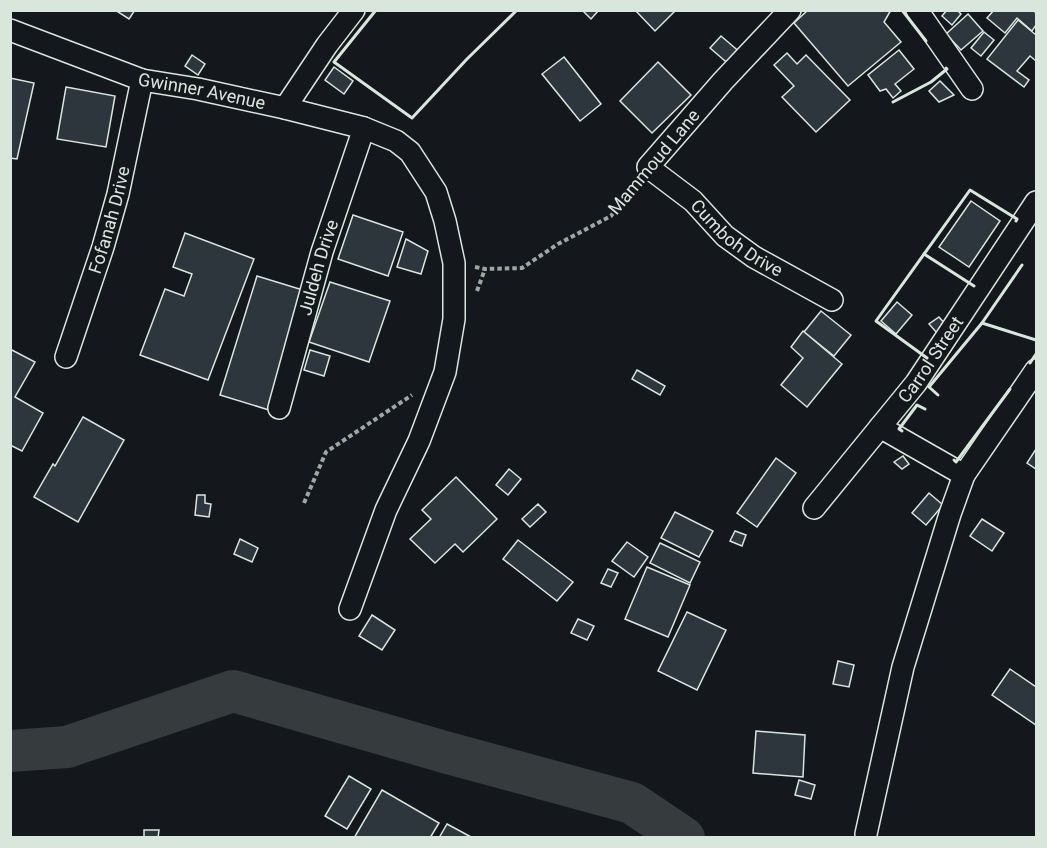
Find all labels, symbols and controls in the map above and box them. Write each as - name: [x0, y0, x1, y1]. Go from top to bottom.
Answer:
- street label: Gwinner Avenue: [137, 69, 267, 113]
- street label: Mammoud Lane: [604, 105, 704, 219]
- street label: Fofanah Drive: [84, 164, 134, 276]
- street label: Cumboh Drive: [687, 195, 786, 281]
- street label: Juldeh Drive: [294, 217, 342, 318]
- street label: Carrol Street: [893, 312, 967, 407]

